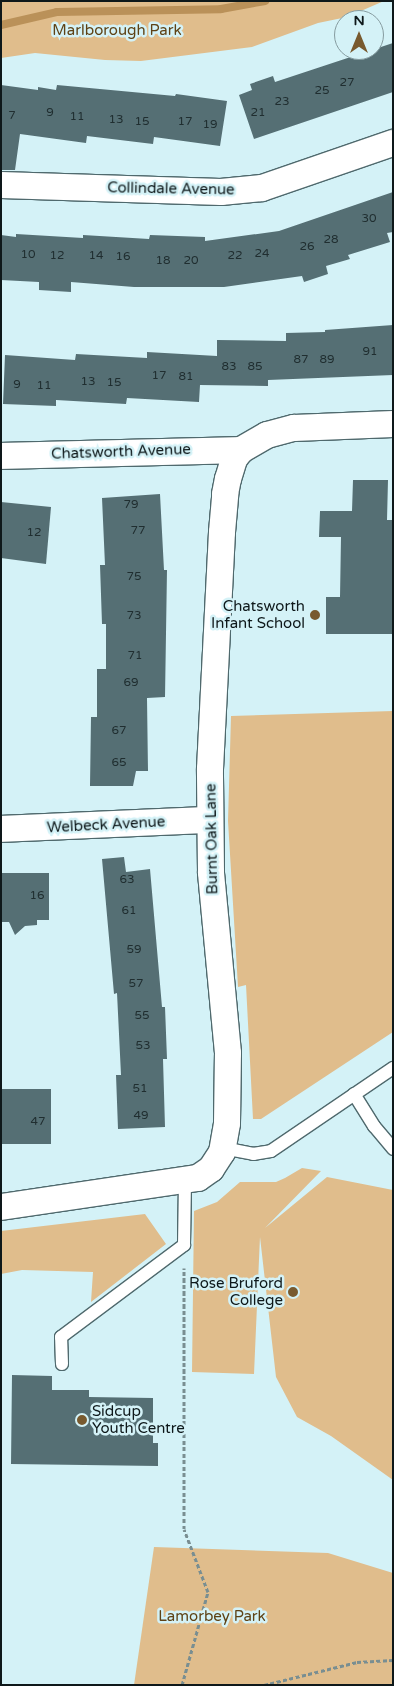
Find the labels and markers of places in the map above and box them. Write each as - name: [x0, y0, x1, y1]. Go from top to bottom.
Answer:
- place label: Chatsworth Infant School: [211, 597, 305, 632]
- marker: Chatsworth Infant School: [309, 609, 321, 621]
- place label: Rose Bruford College: [189, 1274, 283, 1309]
- marker: Rose Bruford College: [287, 1286, 299, 1298]
- place label: Sidcup Youth Centre: [92, 1402, 185, 1437]
- marker: Sidcup Youth Centre: [76, 1414, 88, 1426]

